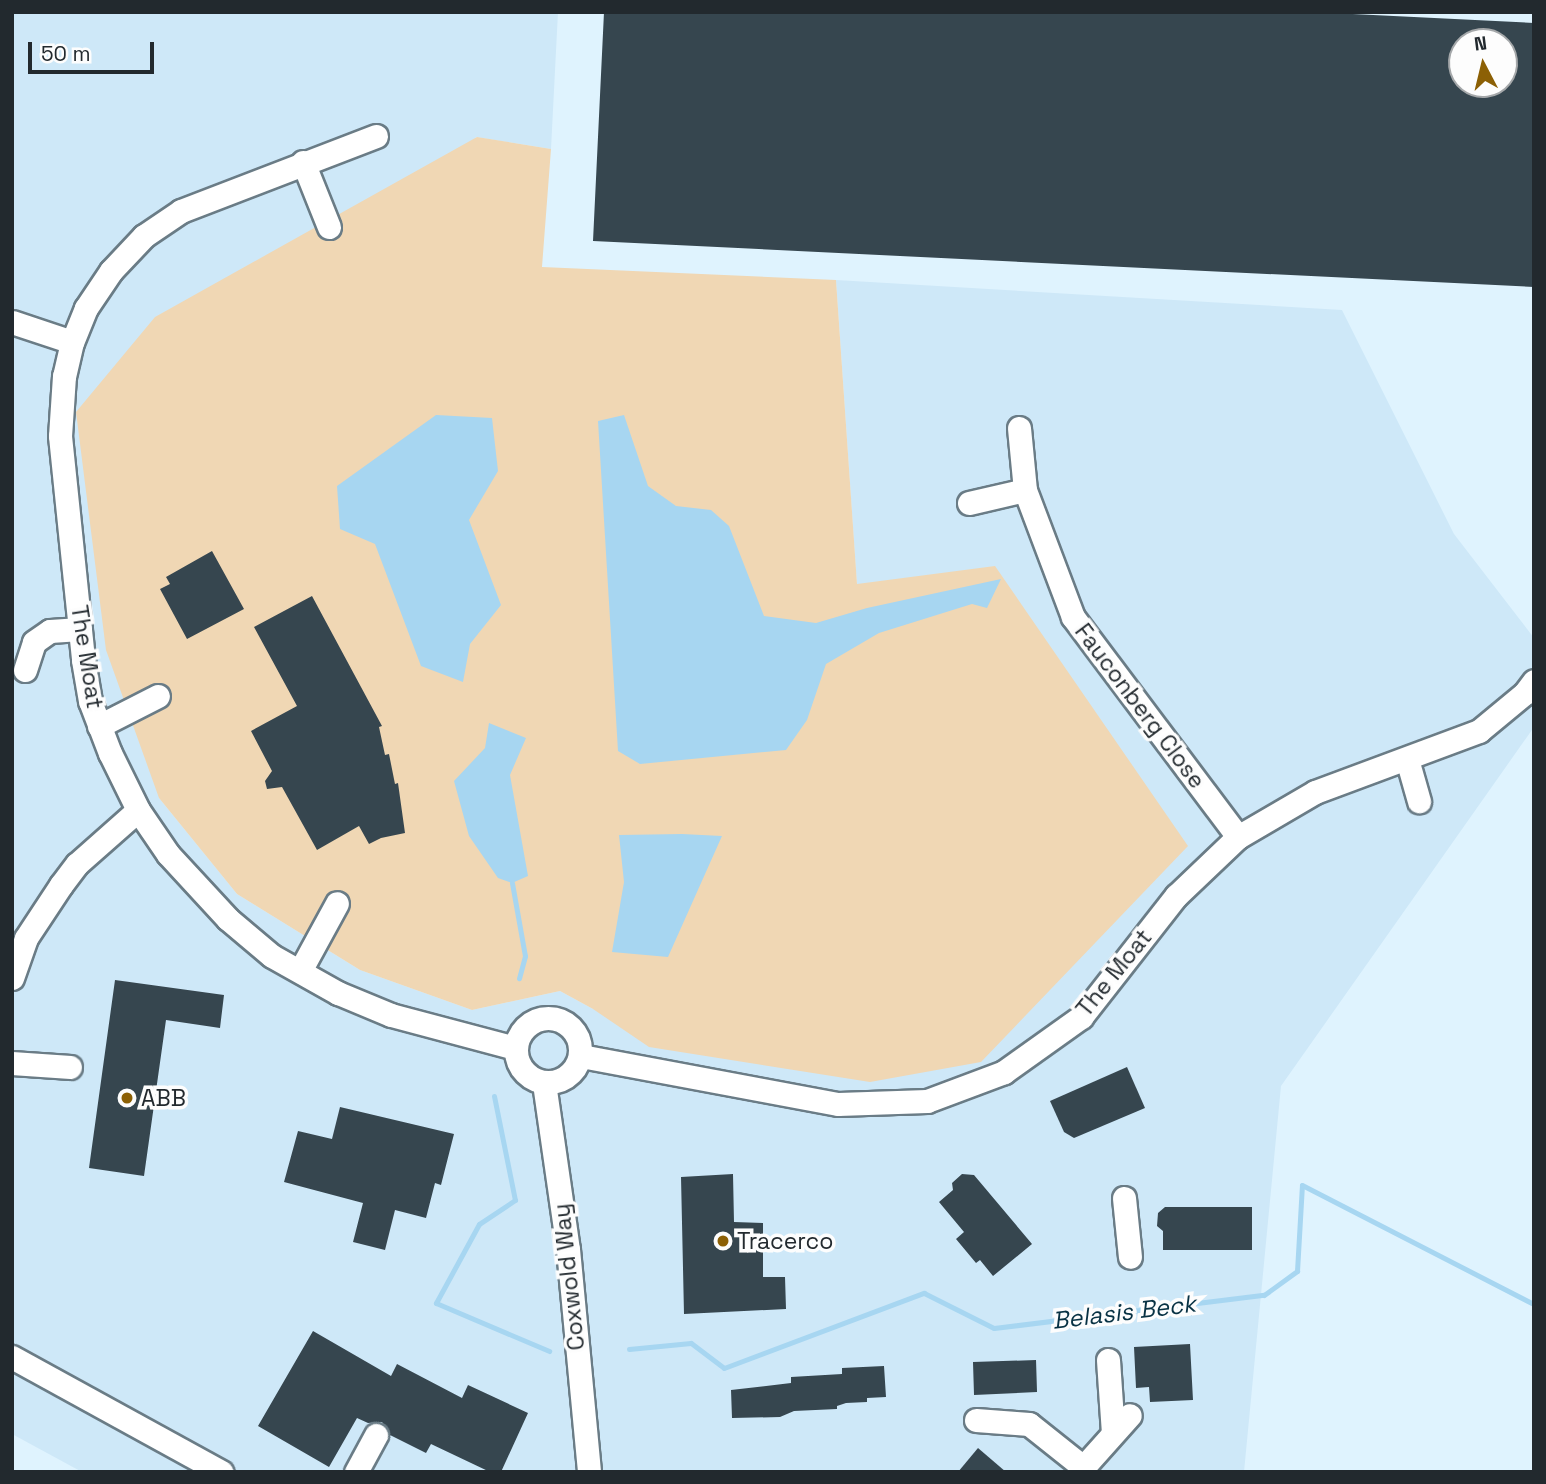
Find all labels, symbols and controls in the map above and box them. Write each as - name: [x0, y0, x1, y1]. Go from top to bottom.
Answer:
- scale bar: [32, 28, 158, 72]
- north arrow: [1448, 28, 1518, 98]
- text: N: [1473, 30, 1488, 57]
- text: 50 m: [41, 40, 91, 67]
- street label: The Moat: [65, 603, 109, 711]
- street label: Fauconberg Close: [1069, 618, 1211, 794]
- street label: The Moat: [1070, 924, 1158, 1022]
- place label: ABB: [141, 1084, 186, 1112]
- marker: ABB: [119, 1090, 135, 1106]
- street label: Coxwold Way: [548, 1202, 590, 1352]
- place label: Tracerco: [737, 1227, 834, 1255]
- marker: Tracerco: [715, 1233, 731, 1249]
- water label: Belasis Beck: [1051, 1289, 1197, 1335]

